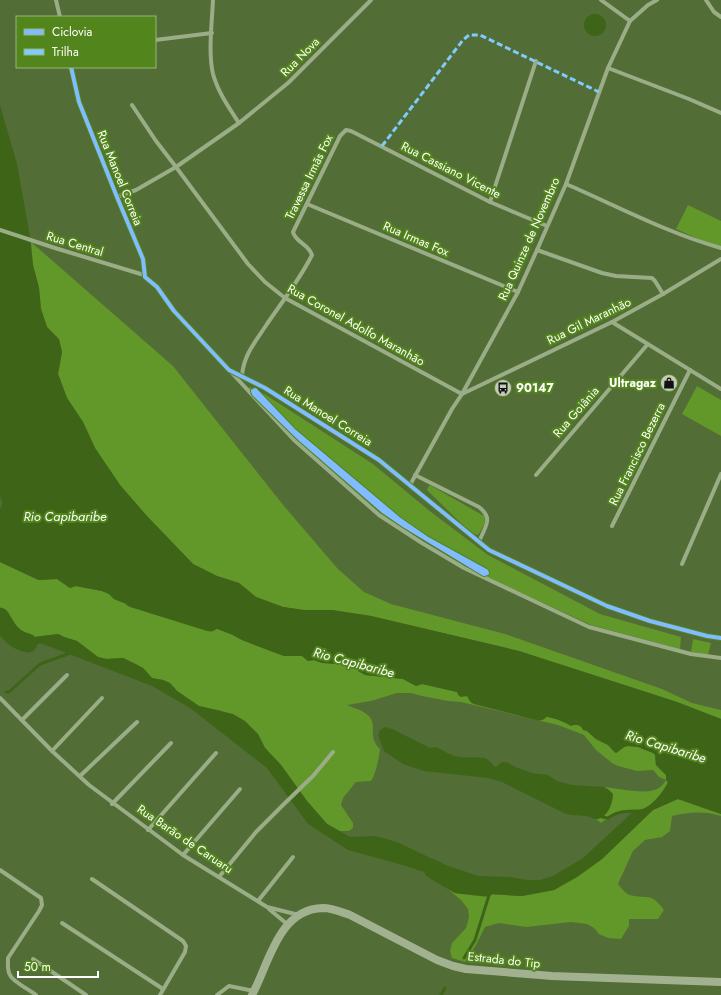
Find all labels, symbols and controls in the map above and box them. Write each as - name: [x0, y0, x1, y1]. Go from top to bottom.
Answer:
- legend: [16, 16, 156, 68]
- text: Ciclovia: [52, 23, 93, 41]
- street label: Rua Nova: [276, 33, 324, 81]
- text: Trilha: [52, 43, 79, 61]
- street label: Rua Manoel Correia: [93, 128, 147, 228]
- street label: Travessa Irmãs Fox: [281, 131, 338, 223]
- street label: Rua Cassiano Vicente: [398, 137, 504, 203]
- street label: Rua Quinze de Novembro: [494, 174, 564, 303]
- street label: Rua Irmas Fox: [380, 217, 453, 261]
- street label: Rua Central: [44, 227, 106, 261]
- street label: Rua Coronel Adolfo Maranhão: [284, 280, 428, 371]
- street label: Rua Gil Maranhão: [544, 293, 634, 349]
- shop icon: Ultragaz: [659, 373, 679, 393]
- place label: Ultragaz: [609, 374, 657, 392]
- bus stop icon: 90147: [493, 378, 513, 398]
- place label: 90147: [516, 379, 554, 397]
- street label: Rua Manoel Correia: [280, 382, 376, 451]
- street label: Rua Goiânia: [549, 382, 603, 441]
- street label: Rua Francisco Bezerra: [604, 399, 670, 508]
- water label: Rio Capibaribe: [23, 507, 107, 526]
- water label: Rio Capibaribe: [311, 643, 397, 683]
- water label: Rio Capibaribe: [623, 725, 709, 768]
- street label: Rua Barão de Caruaru: [133, 800, 237, 878]
- street label: Estrada do Tip: [467, 947, 541, 973]
- scale bar: [18, 953, 98, 979]
- text: 50 m: [24, 958, 51, 976]

